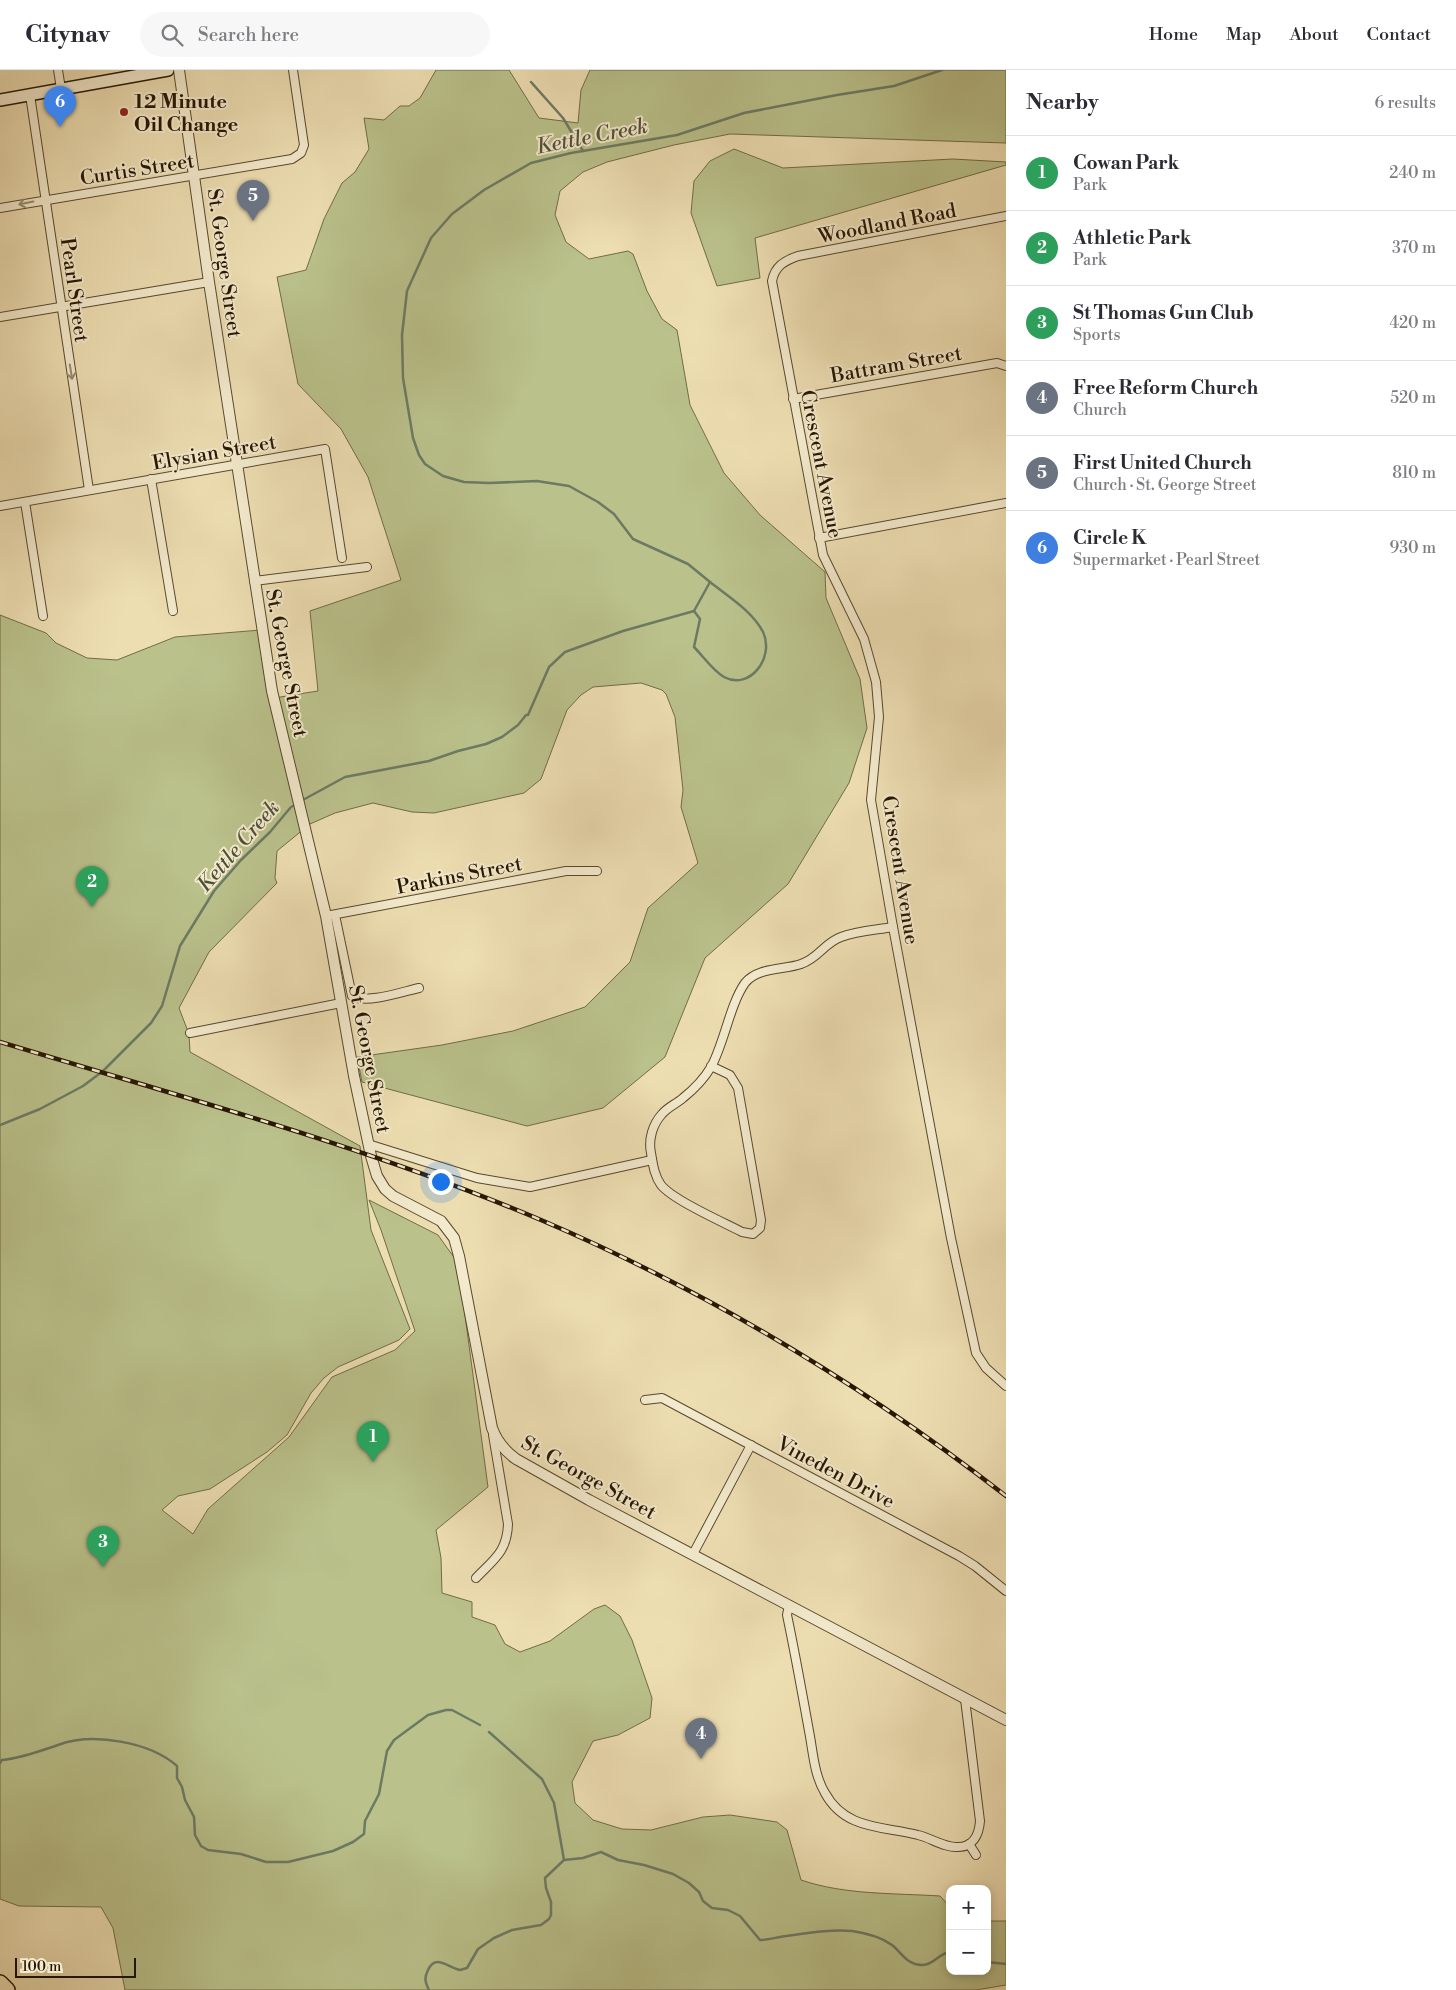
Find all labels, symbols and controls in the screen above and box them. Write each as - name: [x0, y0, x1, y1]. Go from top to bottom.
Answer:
- search box: [140, 12, 490, 57]
- text: Citynav: [25, 20, 110, 50]
- icon: search: [158, 21, 186, 49]
- text: Search here: [198, 23, 299, 47]
- text: Home: [1149, 23, 1198, 46]
- text: Map: [1226, 23, 1262, 46]
- text: About: [1290, 23, 1339, 46]
- text: Contact: [1367, 23, 1431, 46]
- pin: 6: [44, 86, 76, 127]
- place label: 12 Minute Oil Change: [134, 90, 239, 138]
- text: Nearby: [1026, 90, 1099, 116]
- text: 6 results: [1375, 93, 1436, 113]
- marker: 12 Minute Oil Change: [118, 106, 130, 118]
- water label: Kettle Creek: [534, 113, 650, 161]
- street label: Curtis Street: [78, 149, 196, 192]
- text: Cowan Park: [1073, 151, 1179, 175]
- text: 1: [1038, 163, 1046, 183]
- text: 240 m: [1389, 163, 1436, 183]
- text: Park: [1073, 175, 1106, 195]
- pin: 5: [237, 180, 269, 221]
- street label: St. George Street: [201, 187, 246, 339]
- one-way arrow: [18, 199, 34, 209]
- street label: Woodland Road: [815, 199, 959, 250]
- text: Athletic Park: [1073, 226, 1191, 250]
- street label: Pearl Street: [54, 236, 93, 344]
- text: 2: [1037, 238, 1047, 258]
- text: 370 m: [1392, 238, 1436, 258]
- text: Park: [1073, 250, 1106, 270]
- text: St Thomas Gun Club: [1073, 301, 1254, 325]
- text: 3: [1037, 313, 1047, 333]
- text: 420 m: [1389, 313, 1436, 333]
- text: Sports: [1073, 325, 1120, 345]
- street label: Battram Street: [828, 342, 964, 390]
- one-way arrow: [67, 364, 77, 380]
- text: Free Reform Church: [1073, 376, 1258, 400]
- street label: Crescent Avenue: [794, 388, 847, 540]
- text: 4: [1037, 388, 1047, 408]
- text: 520 m: [1390, 388, 1436, 408]
- text: Church: [1073, 400, 1127, 420]
- street label: Elysian Street: [150, 430, 278, 477]
- text: First United Church: [1073, 451, 1252, 475]
- text: 5: [1037, 463, 1047, 483]
- text: 810 m: [1392, 463, 1436, 483]
- text: Church · St. George Street: [1073, 475, 1256, 495]
- text: Circle K: [1073, 526, 1147, 550]
- text: 6: [1037, 538, 1047, 558]
- text: 930 m: [1390, 538, 1436, 558]
- text: Supermarket · Pearl Street: [1073, 550, 1260, 570]
- street label: St. George Street: [259, 587, 312, 740]
- street label: Crescent Avenue: [875, 794, 924, 946]
- water label: Kettle Creek: [192, 795, 286, 898]
- street label: Parkins Street: [394, 852, 524, 901]
- pin: 2: [76, 866, 108, 907]
- street label: St. George Street: [342, 983, 395, 1136]
- your location: [428, 1169, 454, 1195]
- pin: 1: [357, 1421, 389, 1462]
- street label: St. George Street: [516, 1431, 660, 1526]
- street label: Vineden Drive: [771, 1431, 899, 1515]
- pin: 3: [87, 1526, 119, 1567]
- pin: 4: [685, 1718, 717, 1759]
- map controls: [946, 1885, 991, 1975]
- button: +: [946, 1885, 991, 1930]
- button: −: [946, 1930, 991, 1975]
- scale bar: [15, 1955, 136, 1978]
- text: 100 m: [22, 1958, 61, 1976]

